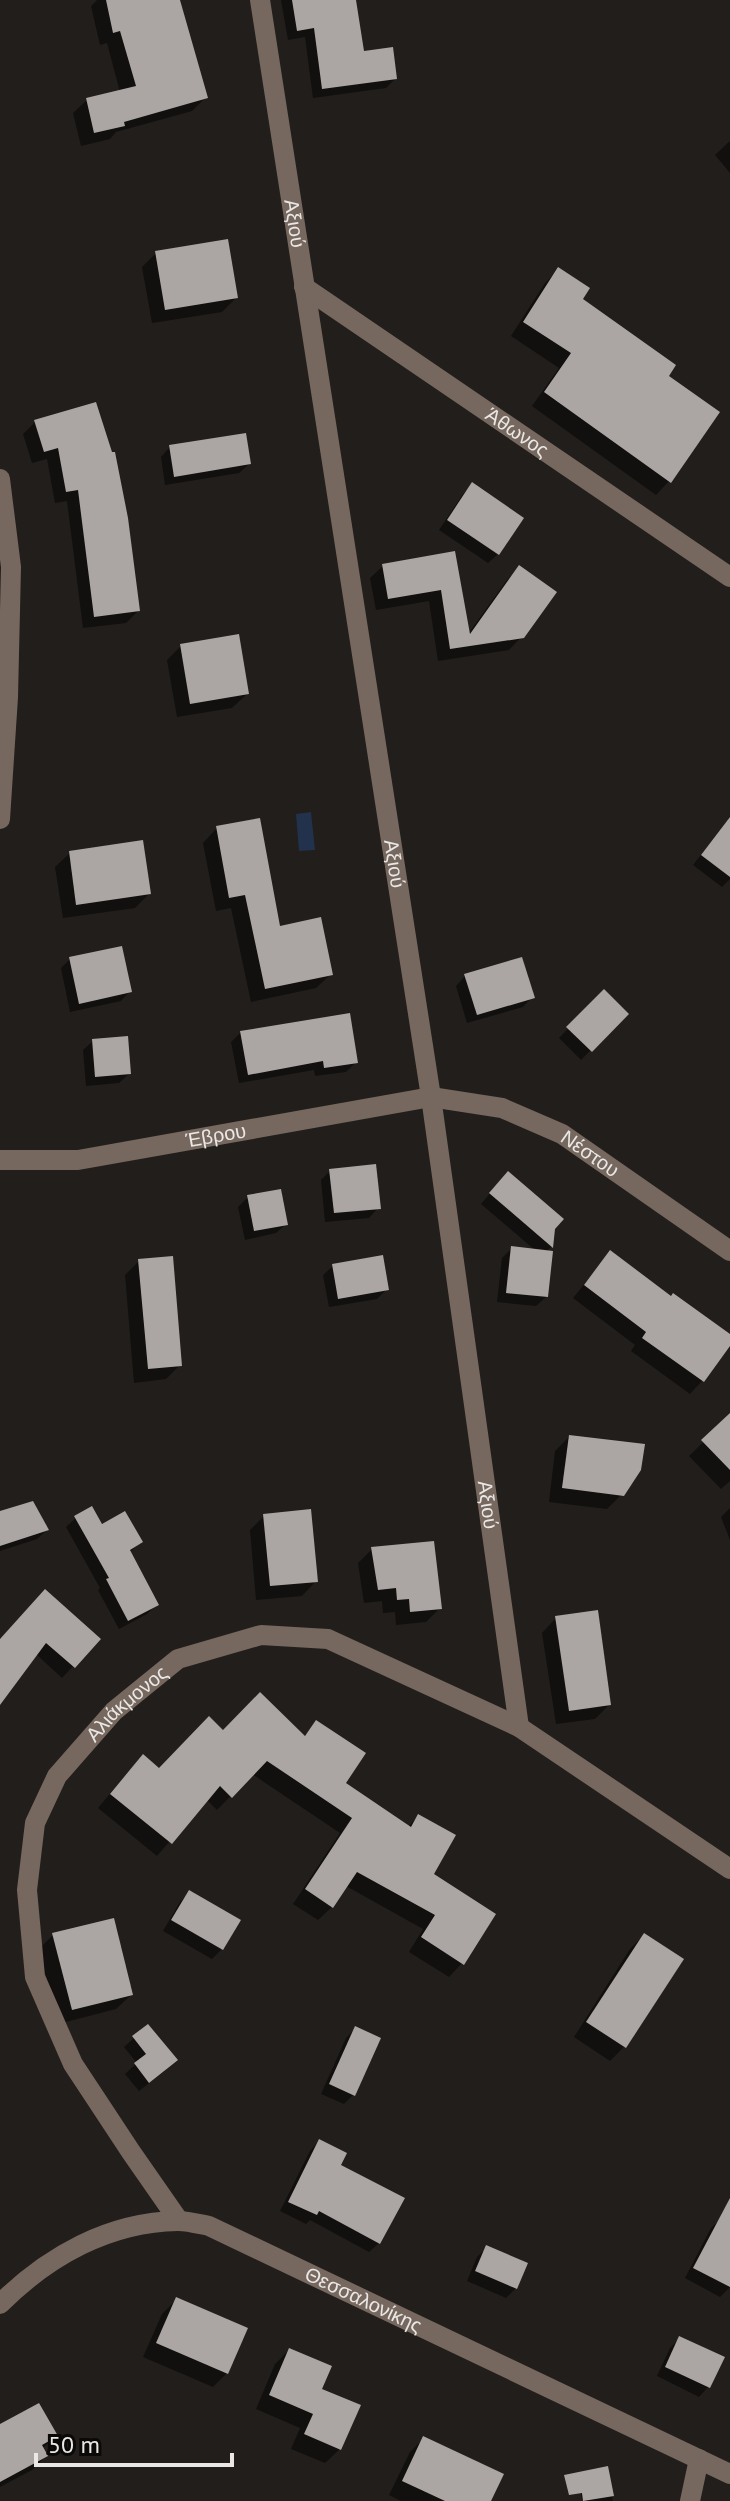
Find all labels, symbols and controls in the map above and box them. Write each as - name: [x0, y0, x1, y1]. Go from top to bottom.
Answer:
- street label: Αξιού: [278, 197, 311, 249]
- street label: Άθωνος: [481, 401, 554, 463]
- street label: Αξιού: [378, 837, 411, 890]
- street label: Έβρου: [183, 1117, 248, 1154]
- street label: Νέστου: [556, 1124, 624, 1183]
- street label: Αξιού: [472, 1479, 504, 1531]
- street label: Αλιάκμονος: [80, 1659, 173, 1747]
- street label: Θεσσαλονίκης: [301, 2261, 427, 2339]
- scale bar: [36, 2417, 232, 2467]
- text: 50 m: [48, 2429, 100, 2460]

